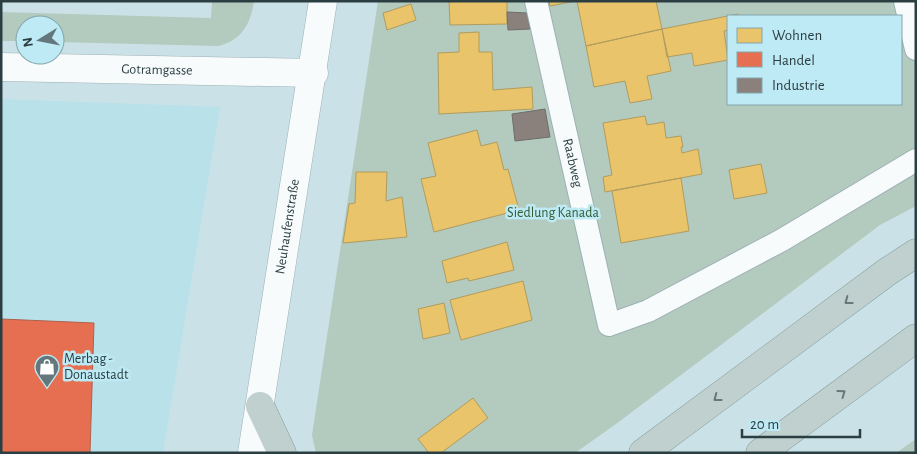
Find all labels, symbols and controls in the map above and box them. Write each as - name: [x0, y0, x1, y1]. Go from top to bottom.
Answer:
- north arrow: [15, 15, 65, 65]
- legend: [727, 15, 902, 105]
- text: Wohnen: [772, 28, 822, 43]
- text: N: [20, 36, 36, 48]
- text: Handel: [772, 53, 815, 68]
- street label: Gotramgasse: [121, 62, 193, 78]
- text: Industrie: [772, 78, 825, 93]
- street label: Raabweg: [560, 137, 585, 189]
- street label: Neuhaufenstraße: [273, 178, 302, 275]
- park label: Siedlung Kanada: [507, 206, 599, 220]
- one-way arrow: [845, 295, 854, 303]
- place label: Merbag - Donaustadt: [64, 352, 129, 382]
- shop icon: Merbag - Donaustadt: [34, 354, 60, 388]
- one-way arrow: [836, 390, 845, 398]
- one-way arrow: [714, 392, 723, 400]
- scale bar: [742, 406, 860, 438]
- text: 20 m: [750, 417, 779, 432]

